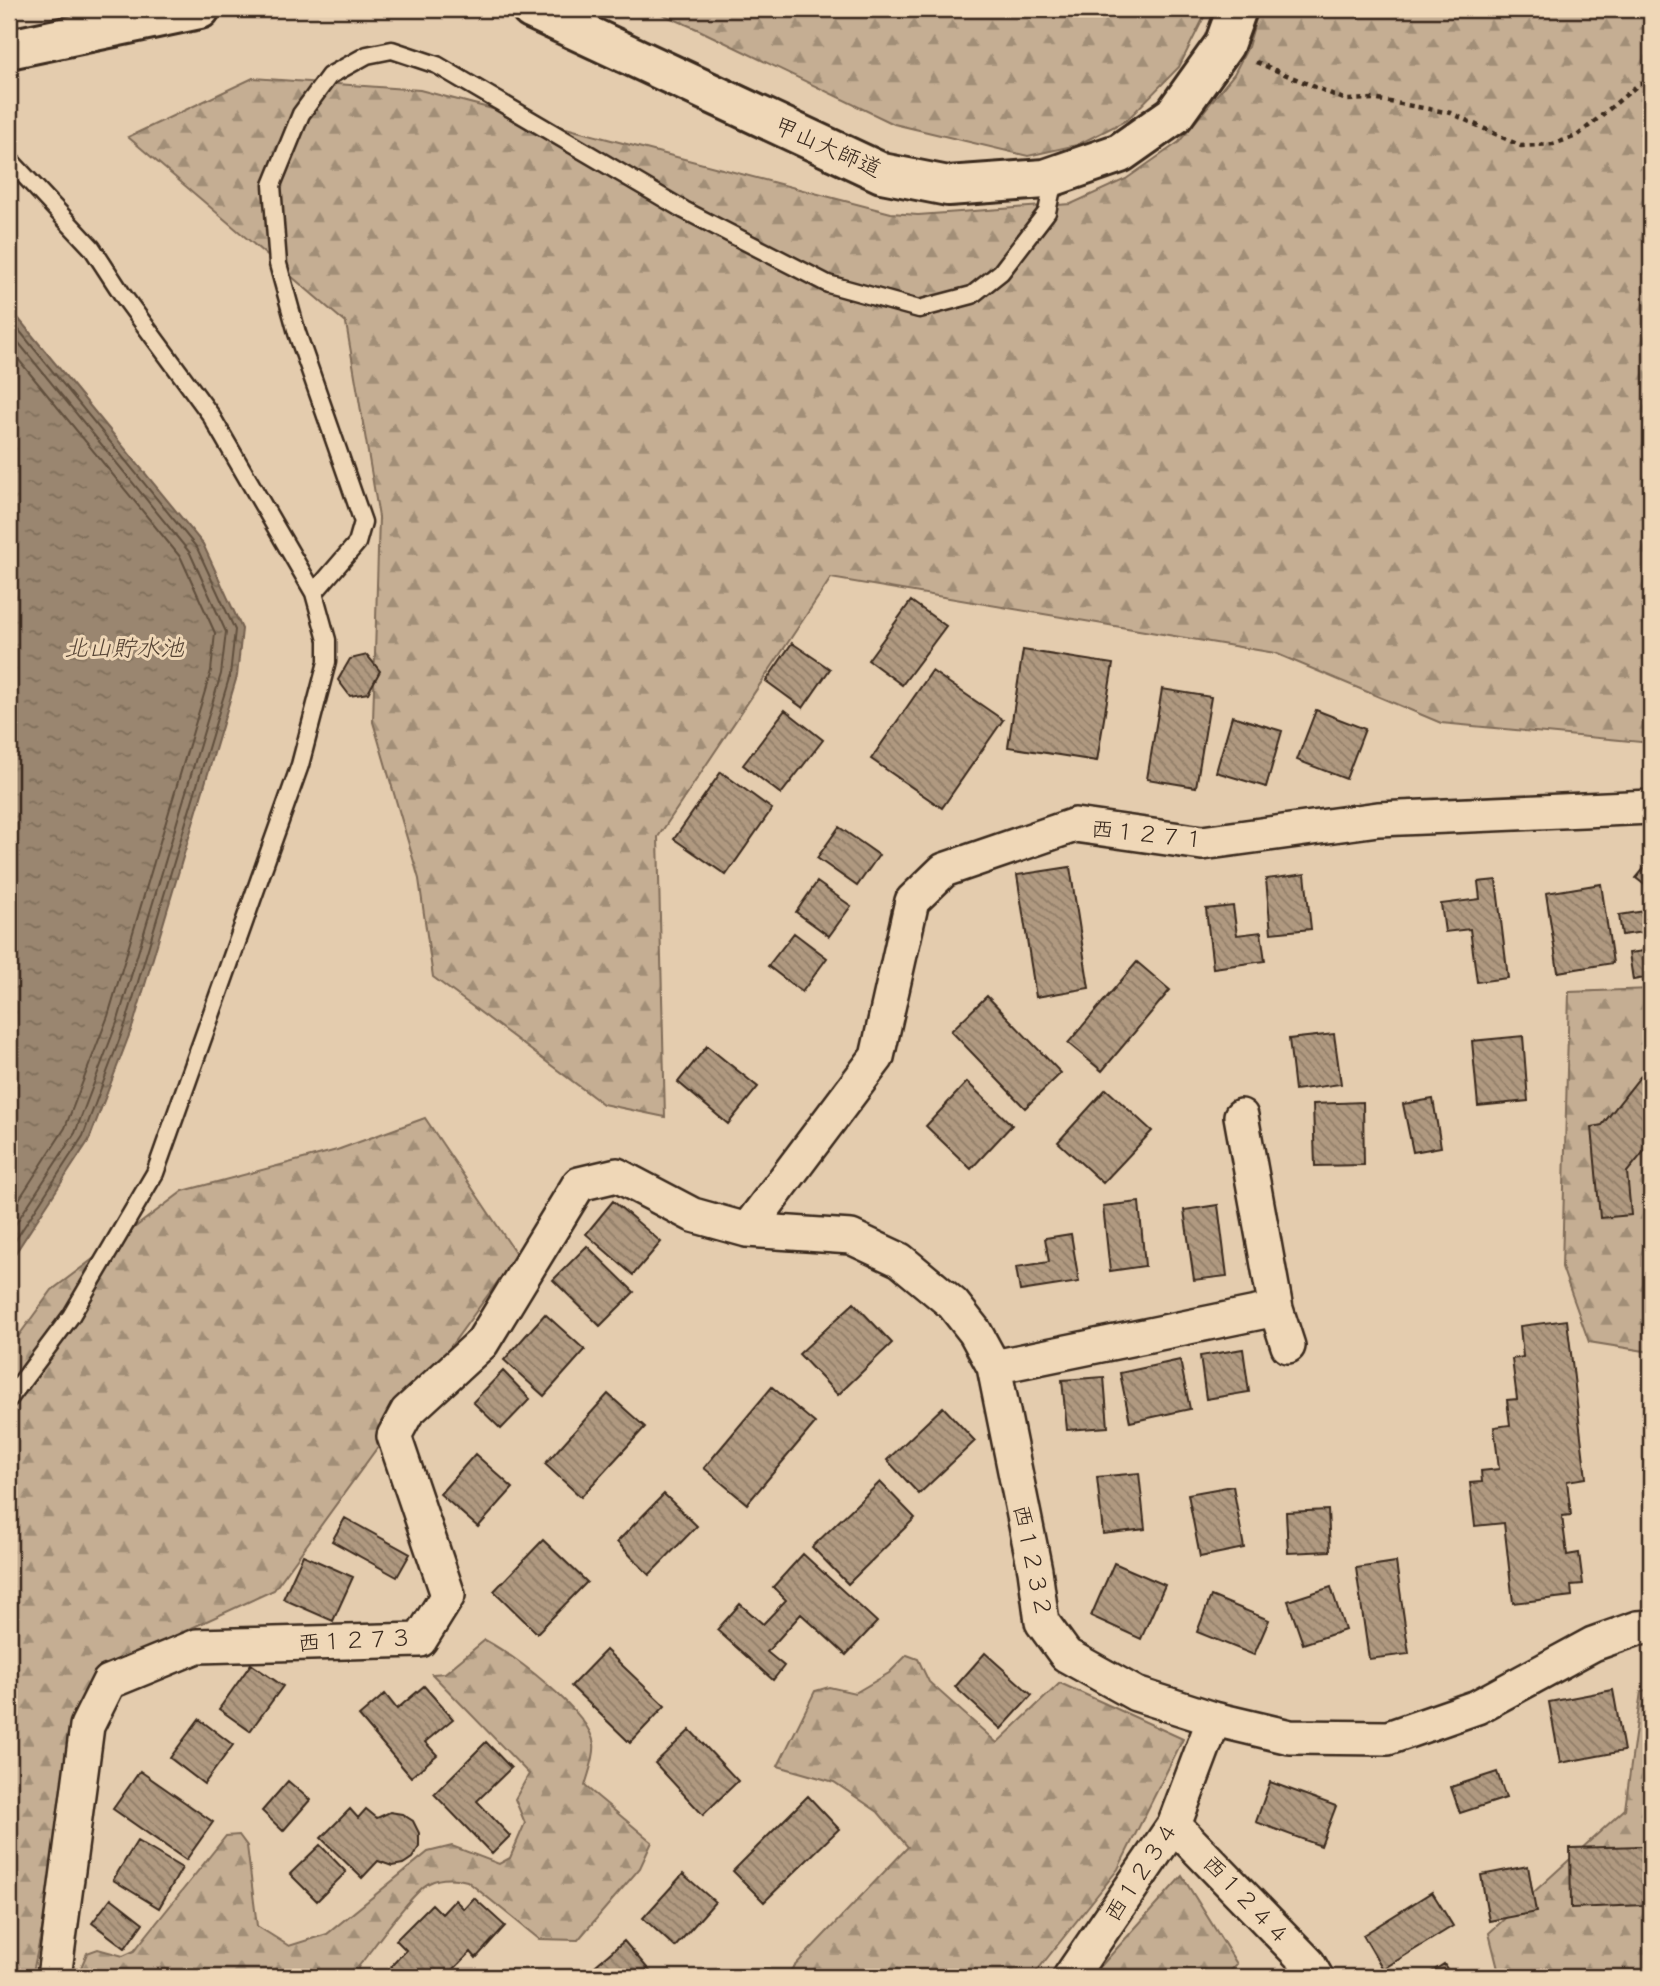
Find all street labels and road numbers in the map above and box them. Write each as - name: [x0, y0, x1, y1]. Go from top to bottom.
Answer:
- street label: 甲山大師道: [769, 106, 888, 185]
- street label: 西１２７１: [1089, 809, 1207, 856]
- street label: 西１２３２: [1005, 1501, 1064, 1621]
- street label: 西１２７３: [297, 1618, 413, 1659]
- street label: 西１２３４: [1094, 1812, 1186, 1928]
- street label: 西１２４４: [1196, 1845, 1301, 1952]

